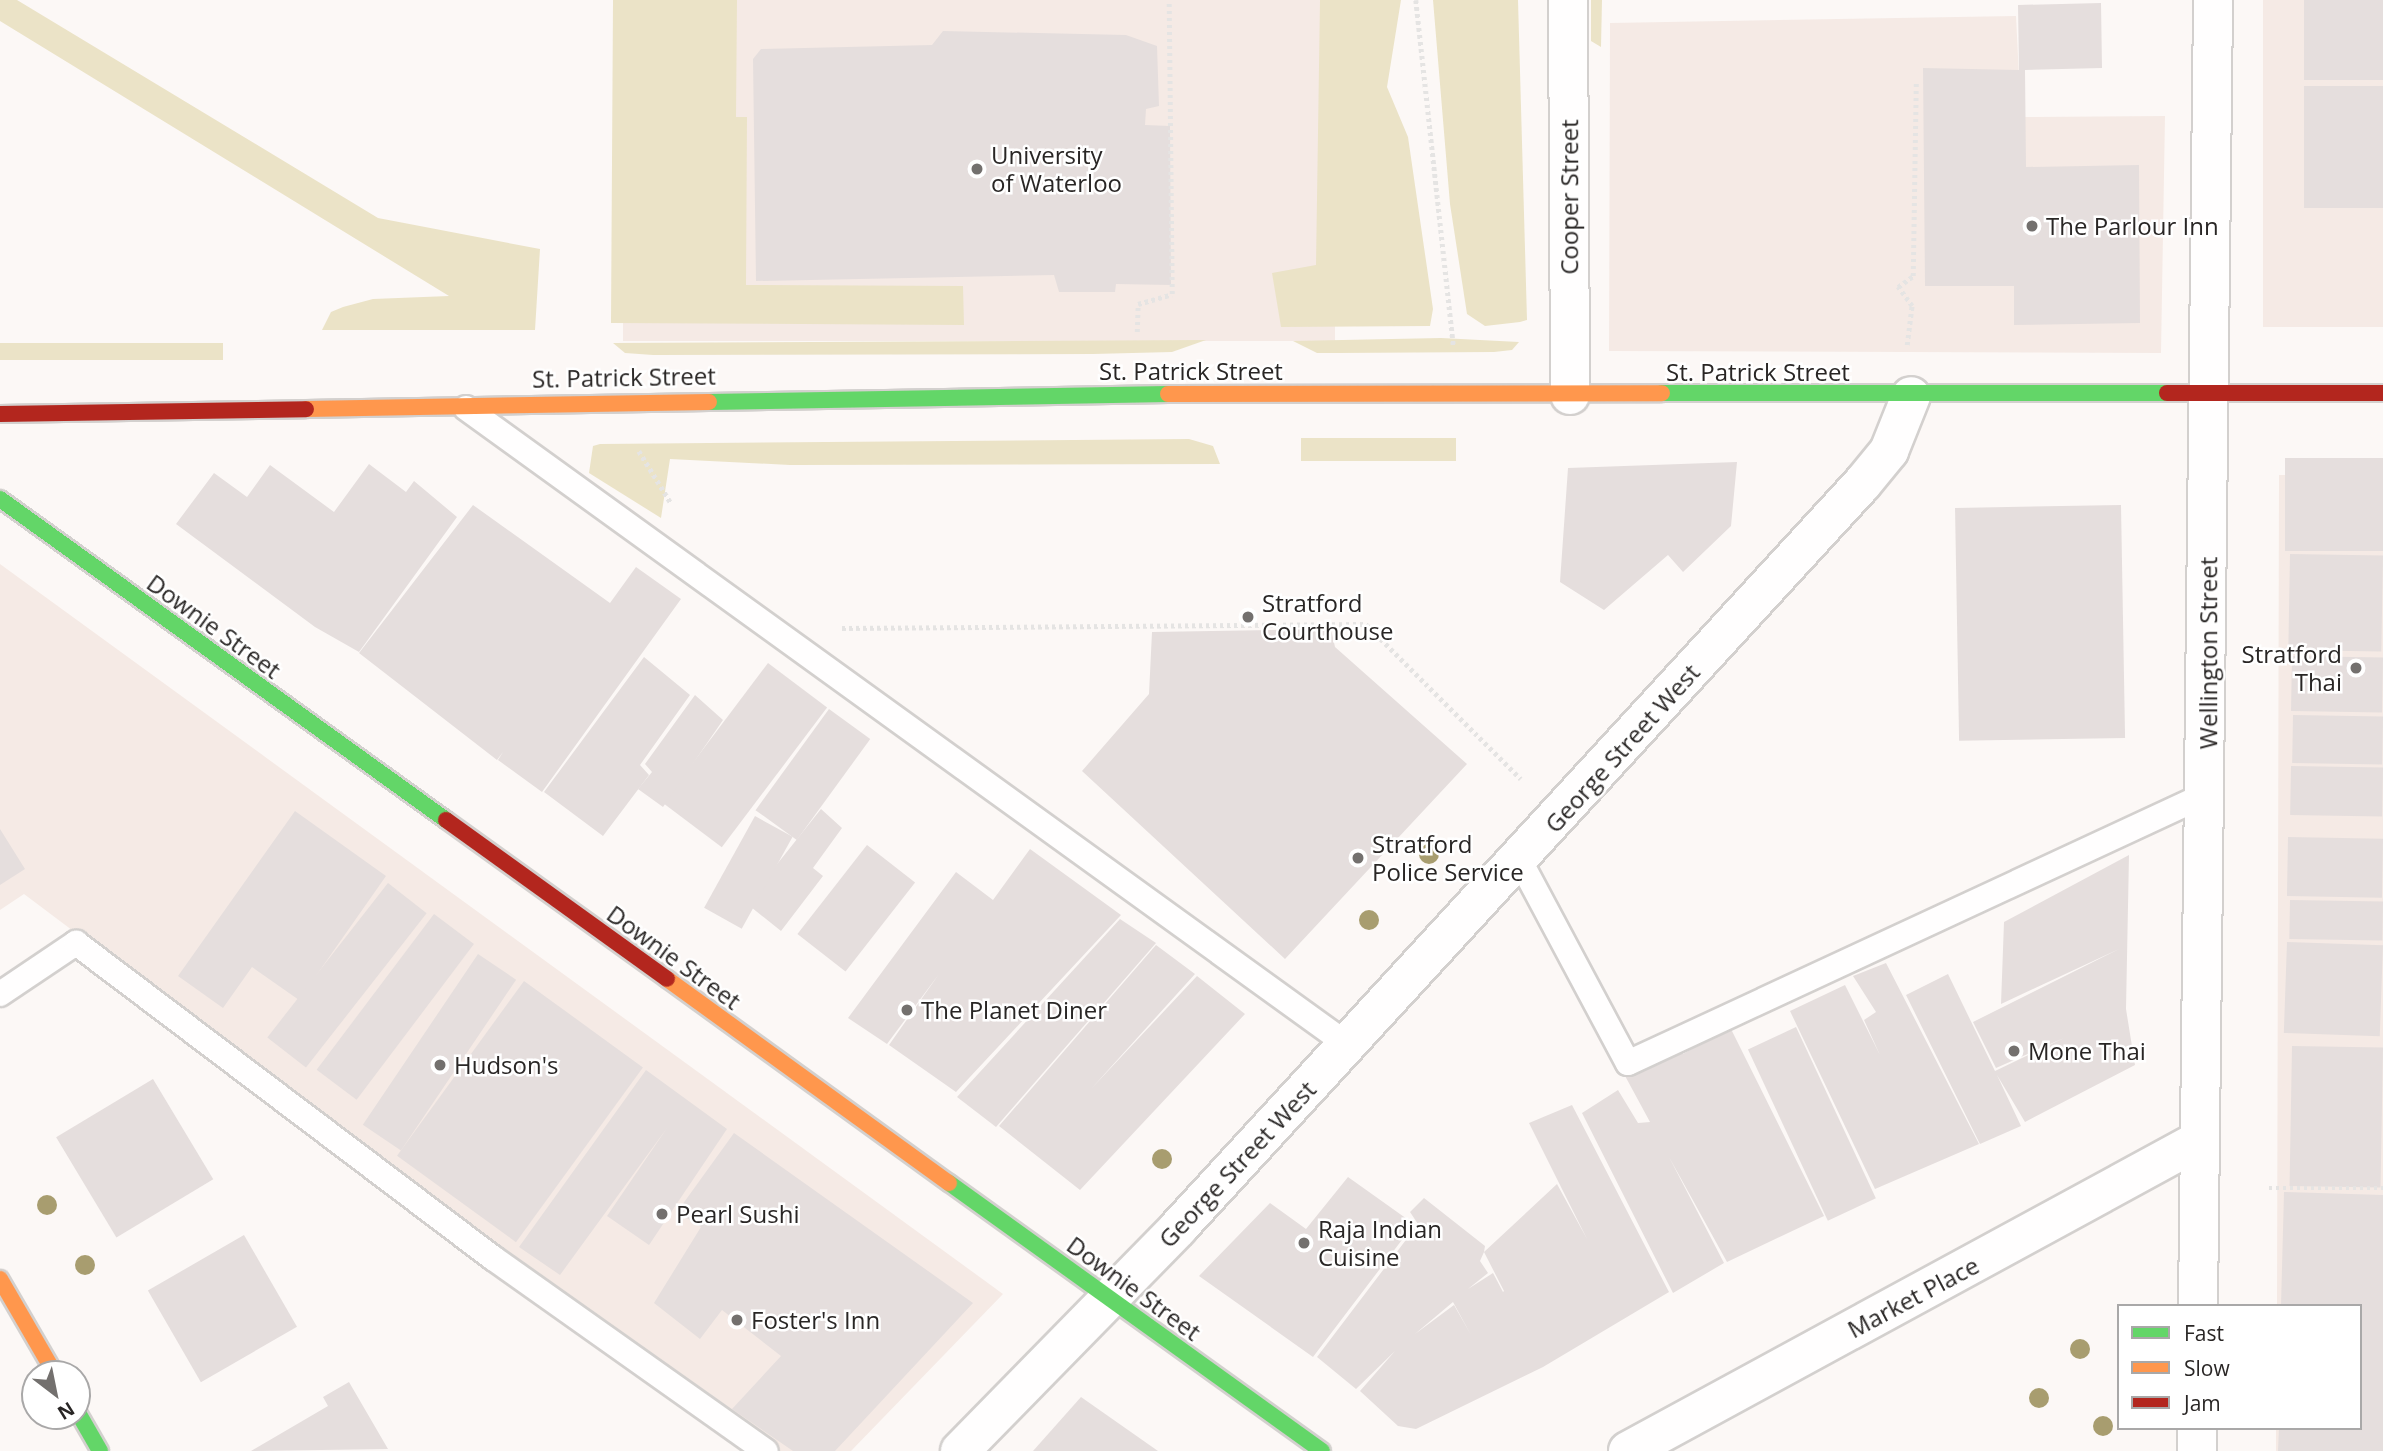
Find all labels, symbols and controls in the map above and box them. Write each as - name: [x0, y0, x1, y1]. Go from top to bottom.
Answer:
- street label: Cooper Street: [1555, 119, 1583, 275]
- place label: University of Waterloo: [991, 141, 1122, 197]
- marker: University of Waterloo: [969, 161, 985, 177]
- place label: The Parlour Inn: [2046, 212, 2219, 240]
- marker: The Parlour Inn: [2024, 218, 2040, 234]
- street label: St. Patrick Street: [1099, 357, 1283, 385]
- street label: St. Patrick Street: [1666, 358, 1850, 386]
- street label: St. Patrick Street: [532, 361, 716, 393]
- street label: Wellington Street: [2194, 557, 2222, 749]
- street label: Downie Street: [142, 568, 286, 684]
- place label: Stratford Courthouse: [1262, 589, 1393, 645]
- marker: Stratford Courthouse: [1240, 609, 1256, 625]
- place label: Stratford Thai: [2242, 640, 2342, 696]
- street label: George Street West: [1539, 658, 1705, 838]
- marker: Stratford Thai: [2348, 660, 2364, 676]
- place label: Stratford Police Service: [1372, 830, 1524, 886]
- marker: Stratford Police Service: [1350, 850, 1366, 866]
- street label: Downie Street: [602, 899, 746, 1015]
- place label: The Planet Diner: [921, 996, 1107, 1024]
- marker: The Planet Diner: [899, 1002, 915, 1018]
- place label: Mone Thai: [2028, 1037, 2146, 1065]
- marker: Mone Thai: [2006, 1043, 2022, 1059]
- place label: Hudson's: [454, 1051, 558, 1079]
- marker: Hudson's: [432, 1057, 448, 1073]
- street label: George Street West: [1153, 1075, 1321, 1253]
- place label: Pearl Sushi: [676, 1200, 799, 1228]
- marker: Pearl Sushi: [654, 1206, 670, 1222]
- place label: Raja Indian Cuisine: [1318, 1215, 1442, 1271]
- street label: Downie Street: [1062, 1230, 1206, 1346]
- marker: Raja Indian Cuisine: [1296, 1235, 1312, 1251]
- street label: Market Place: [1842, 1250, 1984, 1344]
- legend: [2117, 1304, 2362, 1430]
- place label: Foster's Inn: [751, 1306, 880, 1334]
- marker: Foster's Inn: [729, 1312, 745, 1328]
- text: Fast: [2184, 1319, 2224, 1347]
- text: Slow: [2184, 1354, 2230, 1382]
- north arrow: [21, 1360, 91, 1430]
- text: Jam: [2184, 1389, 2221, 1417]
- text: N: [53, 1396, 80, 1426]

